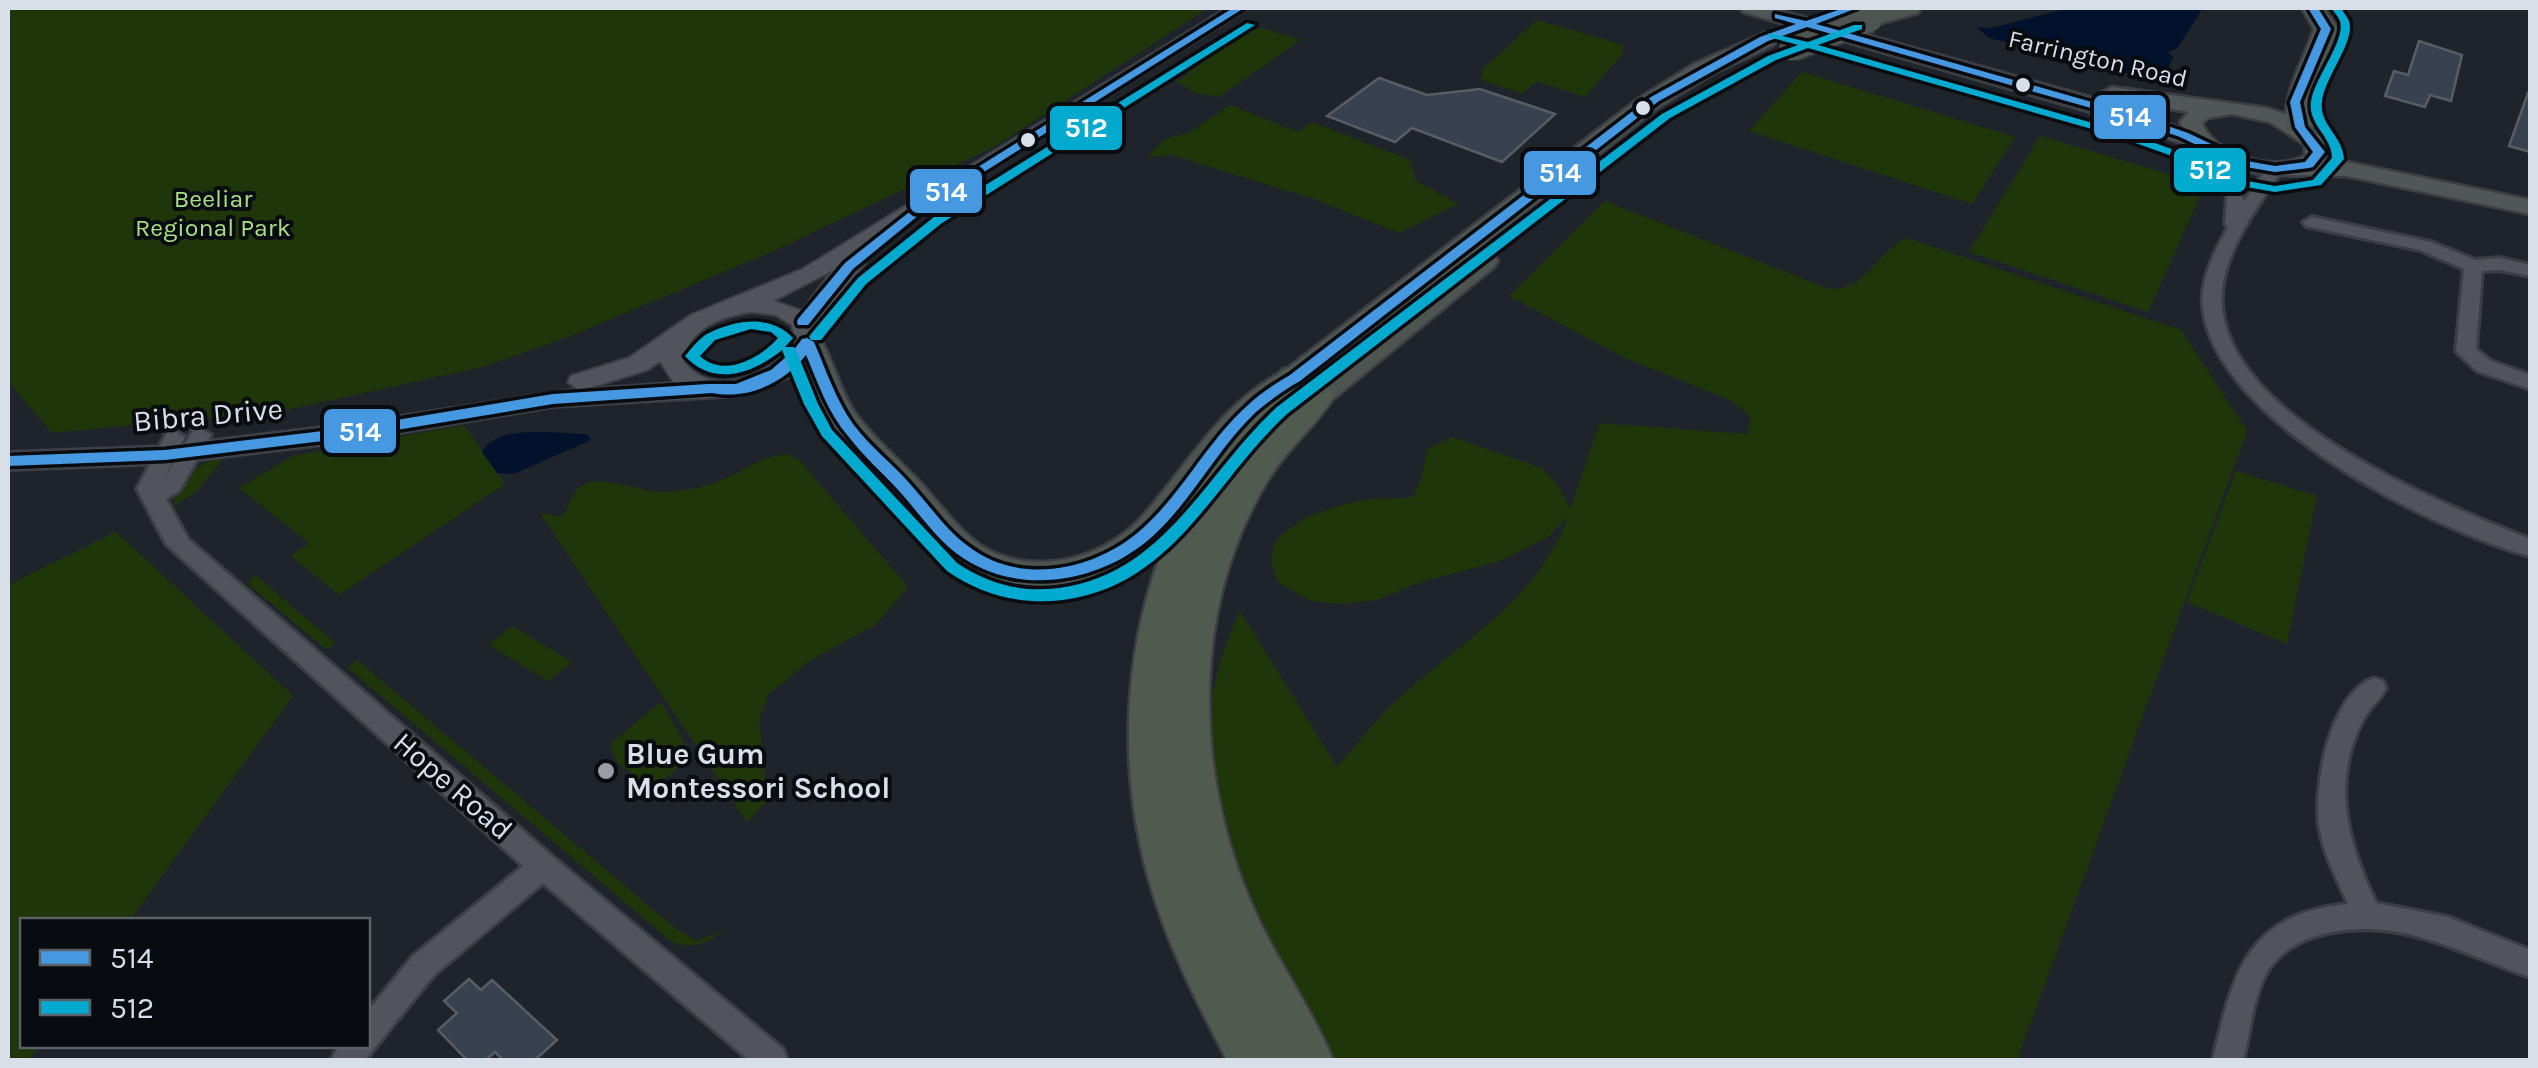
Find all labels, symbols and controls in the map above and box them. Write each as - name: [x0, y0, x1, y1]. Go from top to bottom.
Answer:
- street label: Farrington Road: [2006, 24, 2190, 93]
- unlabelled marker: [2013, 75, 2033, 95]
- line badge: 514: [2092, 93, 2168, 141]
- unlabelled marker: [1633, 98, 1653, 118]
- text: 514: [2109, 100, 2152, 133]
- line badge: 512: [1048, 104, 1124, 152]
- text: 512: [1064, 111, 1108, 144]
- unlabelled marker: [1018, 130, 1038, 150]
- line badge: 512: [2172, 146, 2248, 194]
- line badge: 514: [1522, 149, 1598, 197]
- text: 512: [2188, 153, 2232, 186]
- text: 514: [1539, 156, 1582, 189]
- line badge: 514: [908, 167, 984, 215]
- text: 514: [925, 175, 968, 208]
- park label: Beeliar Regional Park: [135, 184, 291, 242]
- street label: Bibra Drive: [132, 391, 284, 439]
- line badge: 514: [322, 407, 398, 455]
- text: 514: [339, 415, 382, 448]
- street label: Hope Road: [386, 725, 520, 847]
- place label: Blue Gum Montessori School: [626, 736, 890, 806]
- marker: Blue Gum Montessori School: [595, 760, 617, 782]
- legend: [20, 918, 370, 1048]
- text: 514: [110, 940, 154, 976]
- text: 512: [110, 990, 154, 1026]

